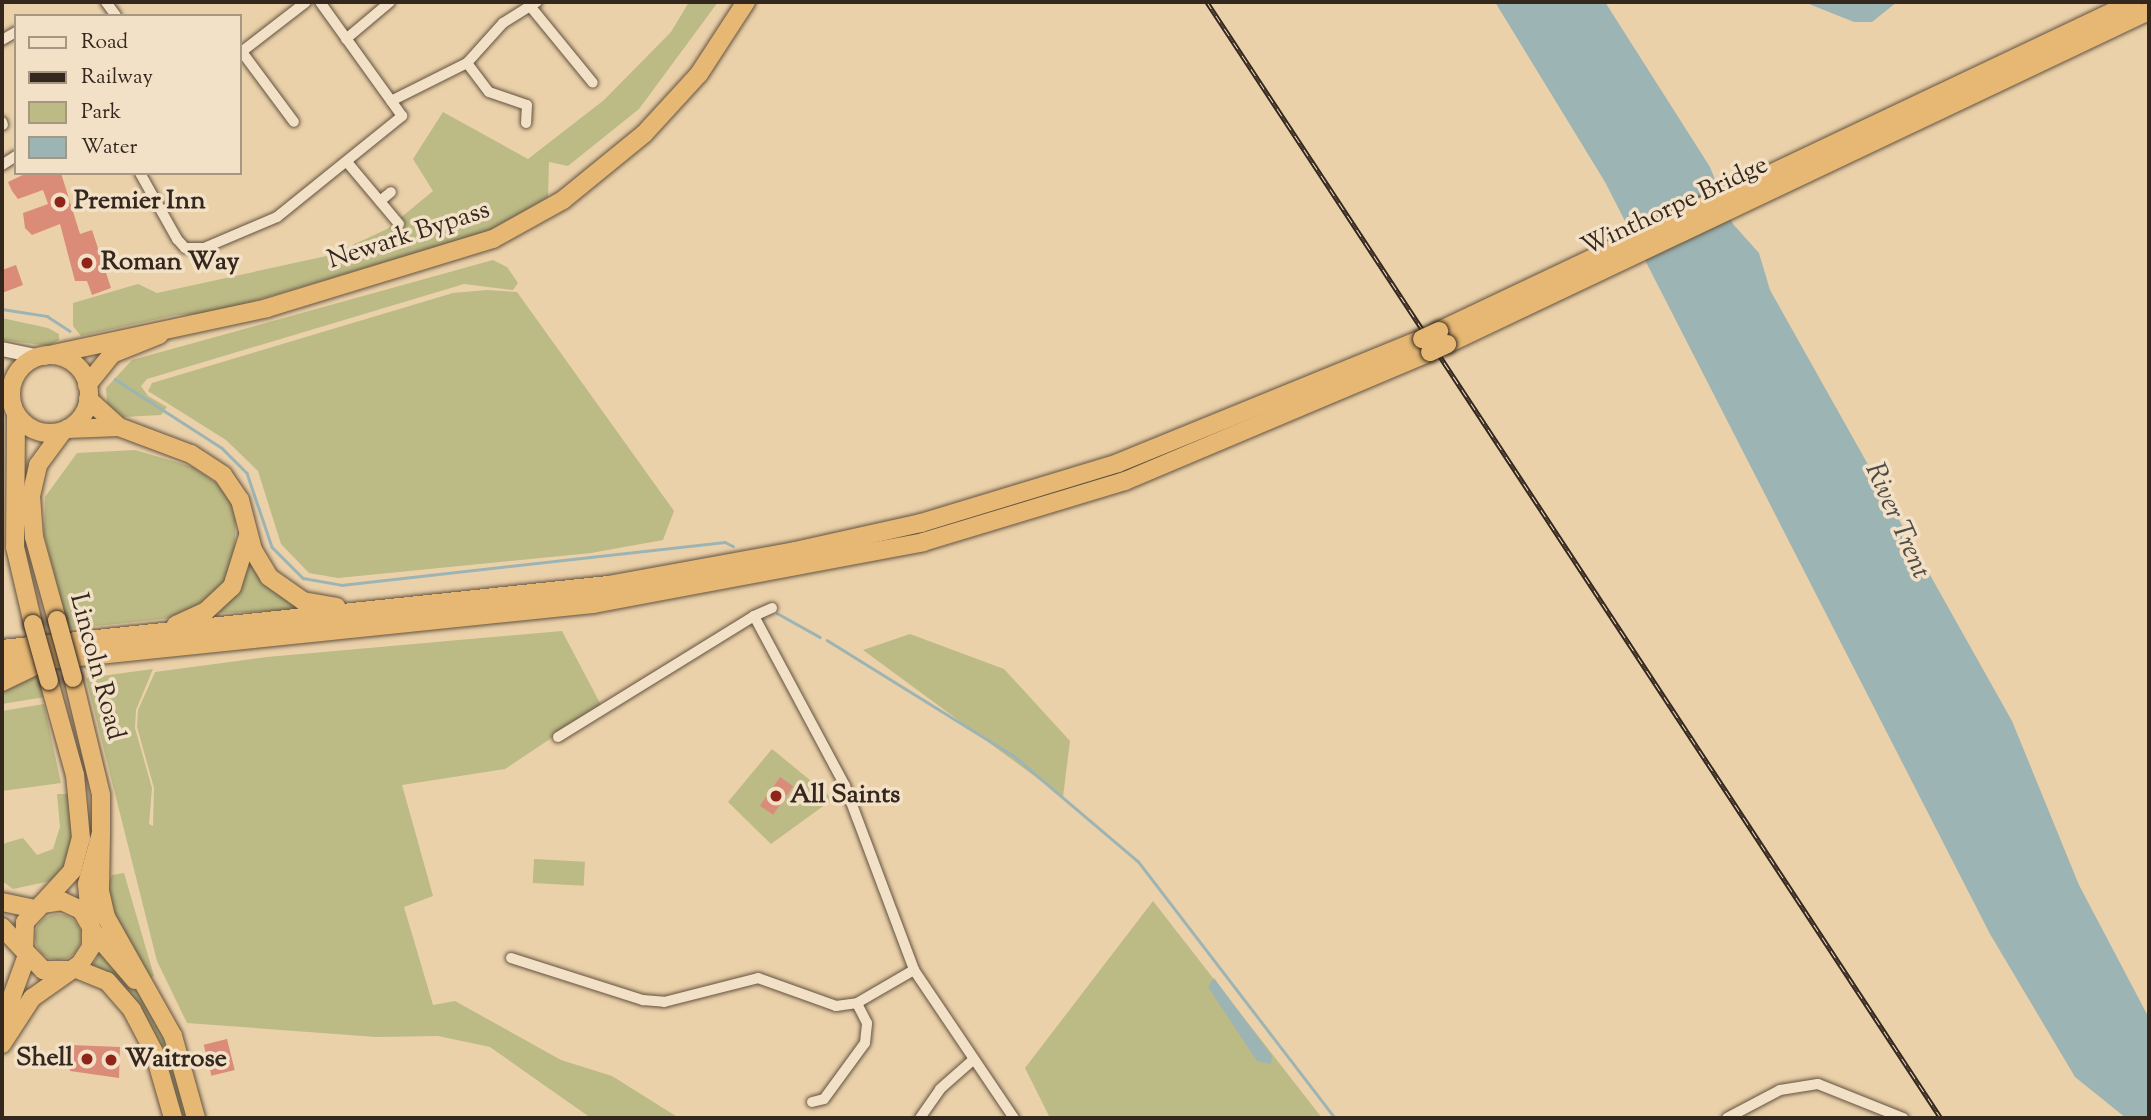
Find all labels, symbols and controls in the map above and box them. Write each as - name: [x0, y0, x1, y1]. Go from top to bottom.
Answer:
- legend: [14, 14, 242, 175]
- text: Road: [81, 28, 128, 58]
- text: Railway: [81, 63, 153, 93]
- text: Park: [81, 98, 121, 128]
- text: Water: [81, 133, 137, 163]
- street label: Winthorpe Bridge: [1577, 150, 1773, 264]
- place label: Premier Inn: [74, 186, 206, 218]
- marker: Premier Inn: [52, 194, 68, 210]
- street label: Newark Bypass: [324, 195, 494, 277]
- place label: Roman Way: [101, 247, 239, 279]
- marker: Roman Way: [79, 255, 95, 271]
- water label: River Trent: [1857, 458, 1937, 584]
- street label: Lincoln Road: [61, 590, 131, 744]
- place label: All Saints: [790, 780, 900, 812]
- marker: All Saints: [768, 788, 784, 804]
- place label: Shell: [16, 1043, 73, 1075]
- place label: Waitrose: [125, 1044, 227, 1076]
- marker: Shell: [79, 1051, 95, 1067]
- marker: Waitrose: [103, 1052, 119, 1068]

